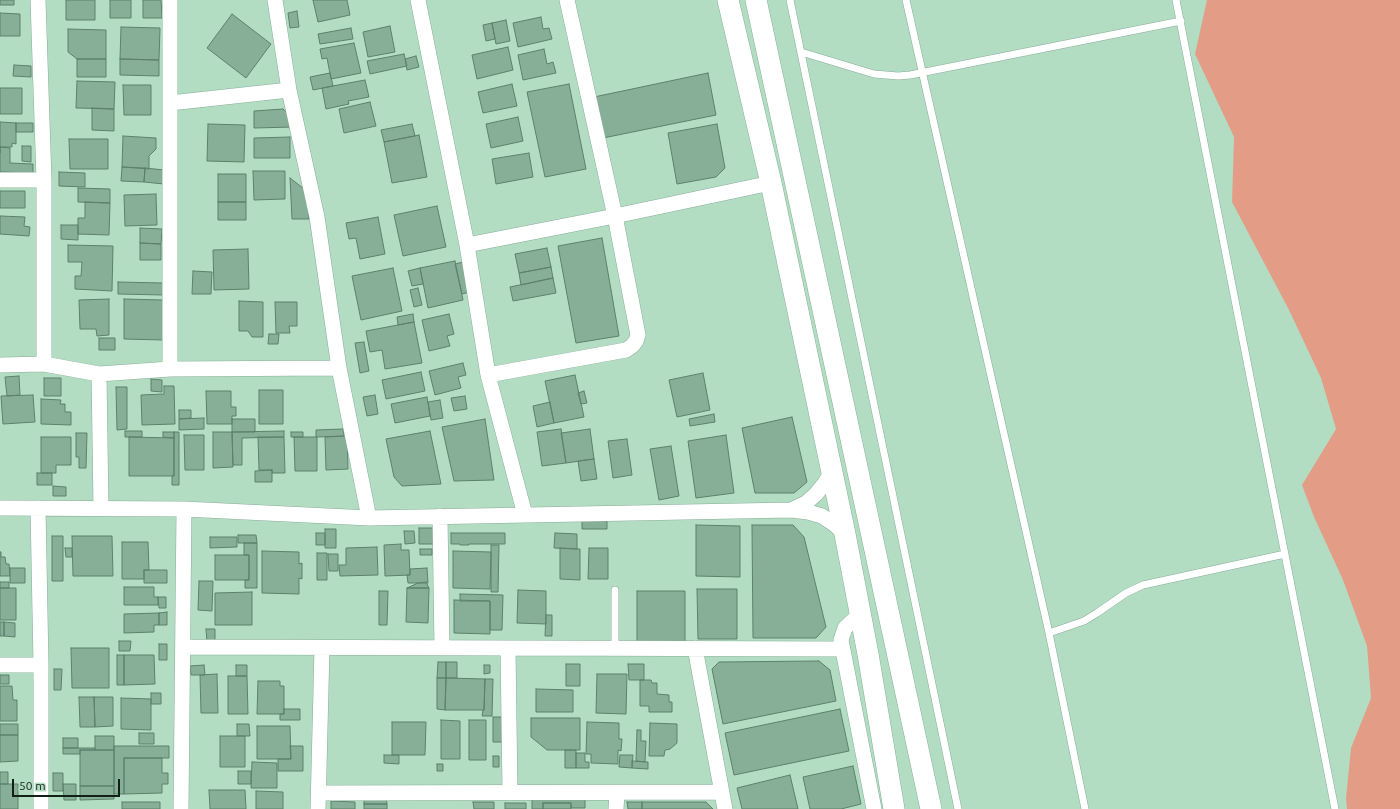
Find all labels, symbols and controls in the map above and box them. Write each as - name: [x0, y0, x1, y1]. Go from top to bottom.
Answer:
- scale bar: [14, 771, 122, 797]
- text: 50 m: [19, 779, 46, 792]

